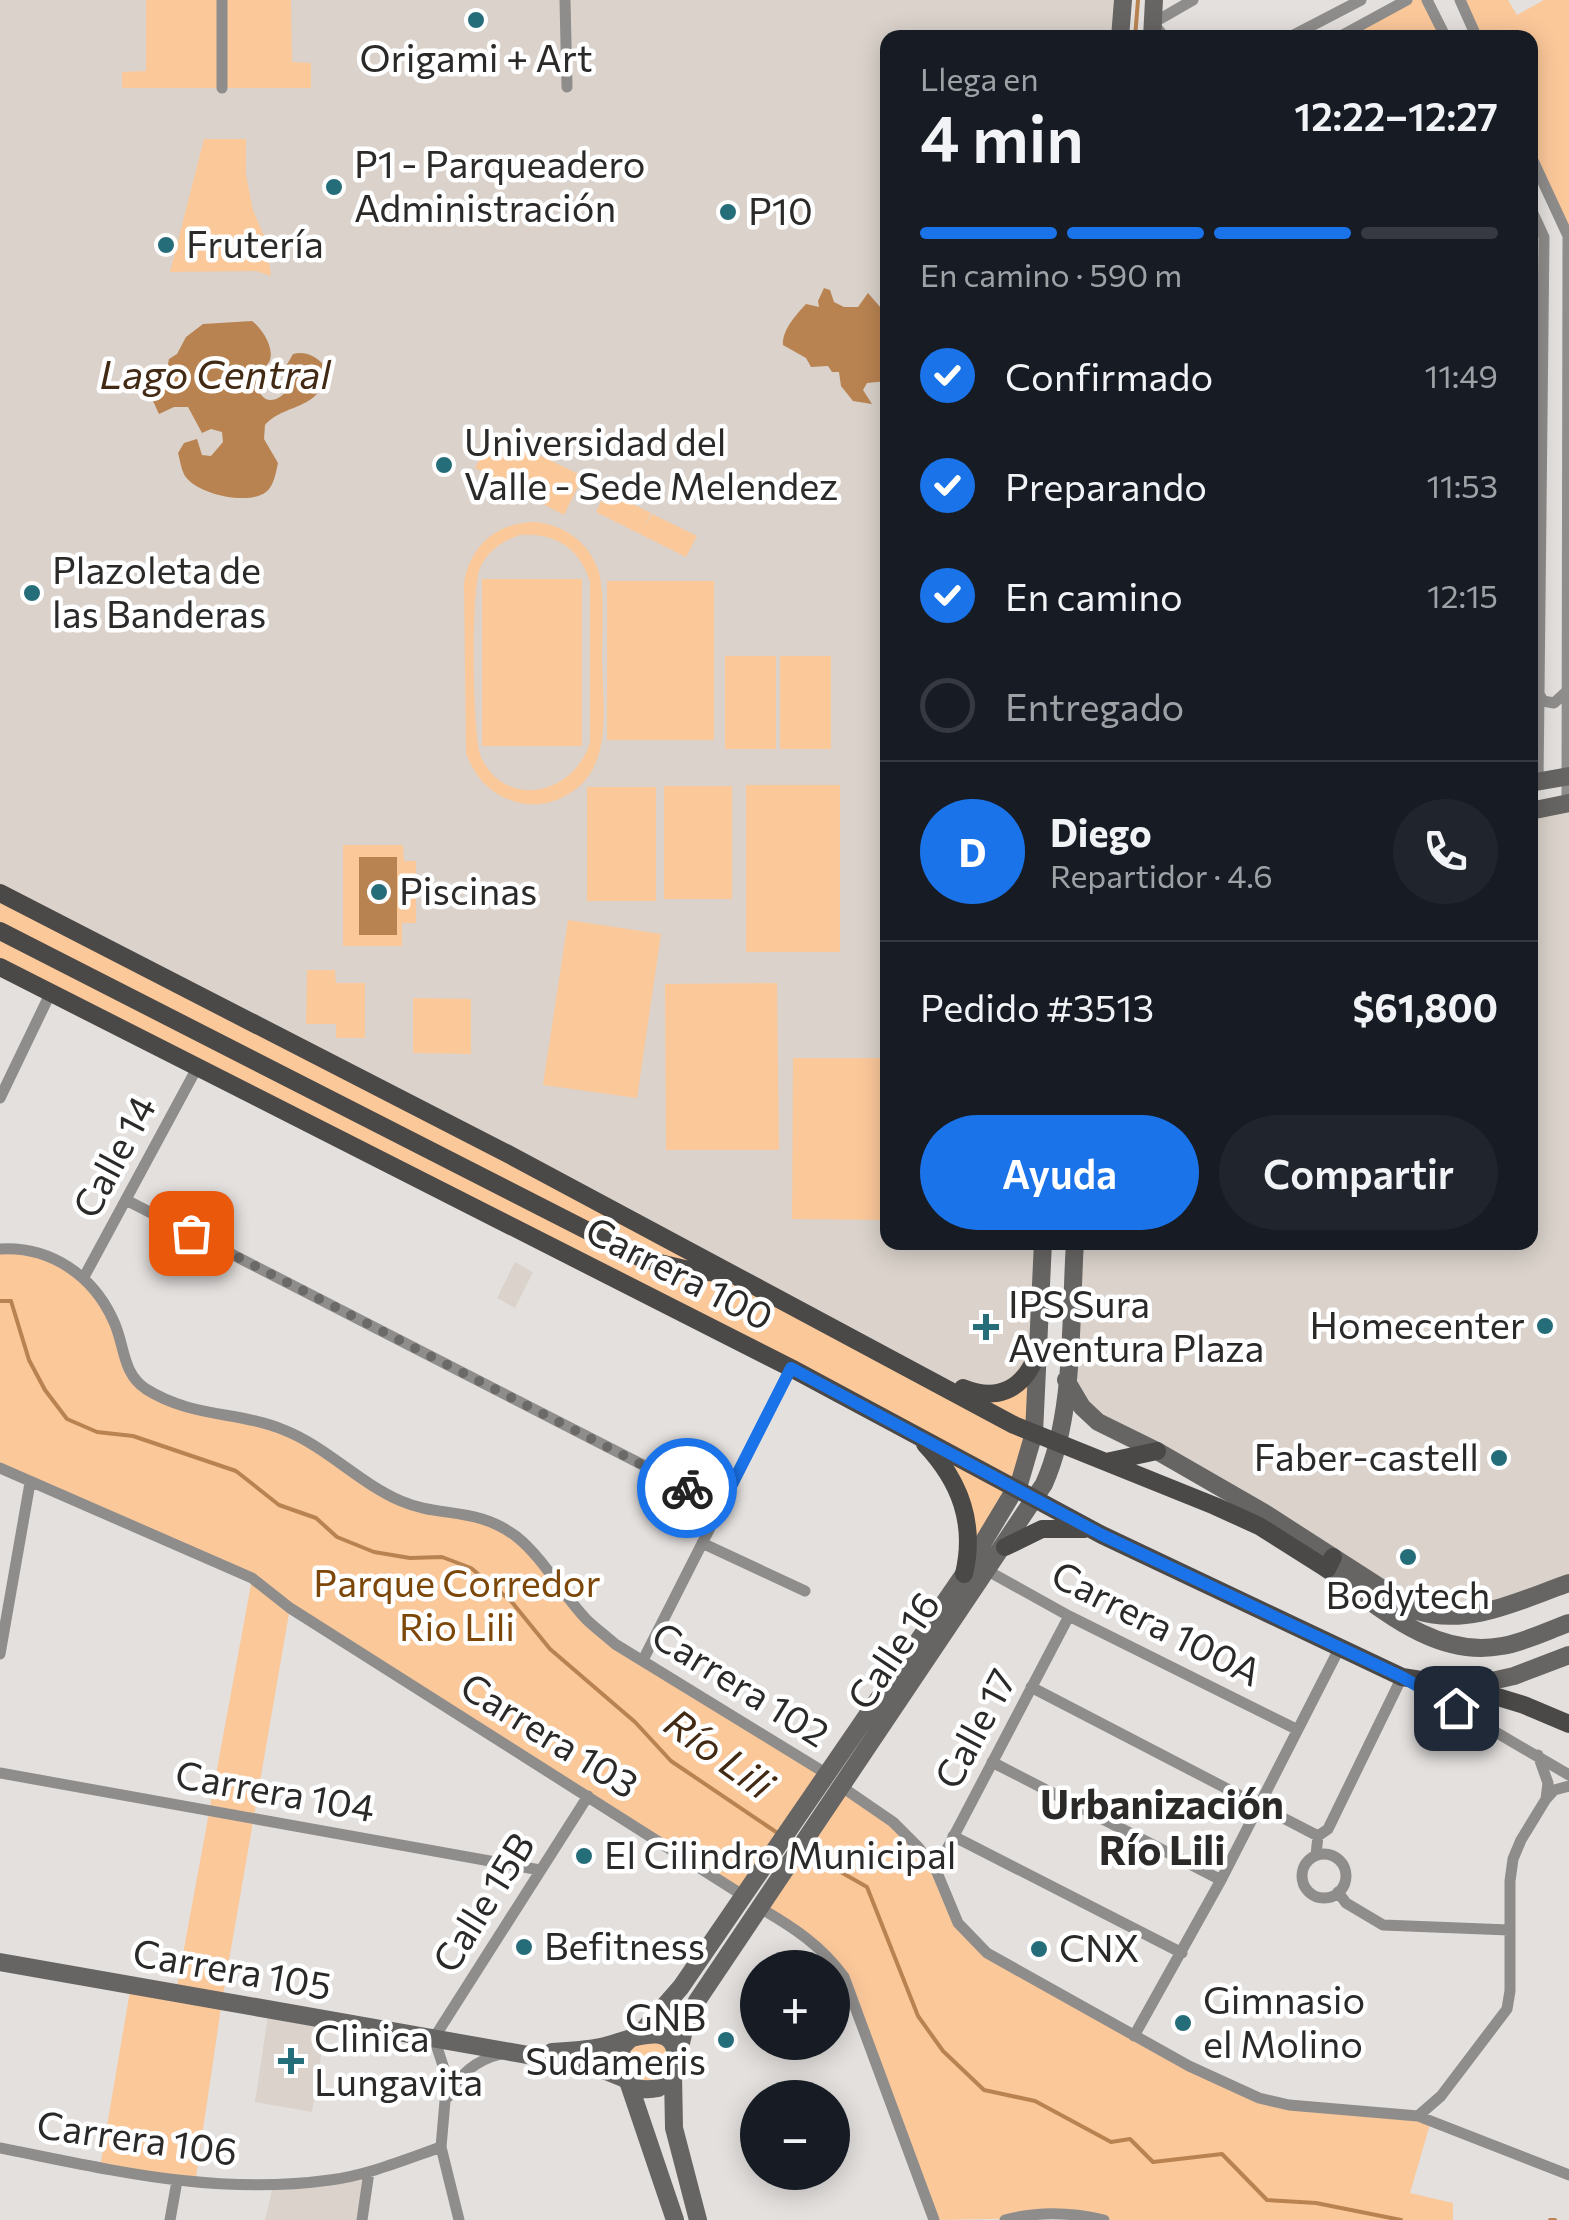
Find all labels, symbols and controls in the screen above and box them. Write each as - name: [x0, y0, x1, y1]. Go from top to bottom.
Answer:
- marker: Origami + Art: [465, 9, 487, 31]
- place label: Origami + Art: [360, 33, 593, 80]
- text: Llega en: [920, 58, 1039, 98]
- text: 12:22–12:27: [1294, 92, 1498, 139]
- text: 4 min: [920, 96, 1084, 175]
- place label: P1 - Parqueadero Administración: [354, 139, 646, 230]
- marker: P1 - Parqueadero Administración: [323, 176, 345, 198]
- place label: P10: [748, 186, 813, 233]
- marker: P10: [717, 201, 739, 223]
- place label: Frutería: [186, 219, 324, 266]
- marker: Frutería: [155, 234, 177, 256]
- text: En camino · 590 m: [920, 254, 1182, 294]
- water label: Lago Central: [99, 348, 331, 397]
- icon: check: [920, 348, 975, 403]
- text: Confirmado: [1005, 352, 1213, 399]
- text: 11:49: [1424, 355, 1498, 395]
- place label: Universidad del Valle - Sede Melendez: [464, 417, 838, 508]
- marker: Universidad del Valle - Sede Melendez: [433, 454, 455, 476]
- icon: check: [920, 458, 975, 513]
- text: Preparando: [1005, 462, 1207, 509]
- text: 11:53: [1426, 465, 1498, 505]
- place label: Plazoleta de las Banderas: [52, 545, 266, 636]
- icon: check: [920, 568, 975, 623]
- text: En camino: [1005, 572, 1183, 619]
- text: 12:15: [1427, 575, 1498, 615]
- marker: Plazoleta de las Banderas: [21, 582, 43, 604]
- text: Entregado: [1005, 682, 1184, 729]
- button: phone: [1393, 799, 1498, 904]
- text: Diego: [1050, 808, 1152, 855]
- text: D: [959, 828, 986, 875]
- text: Repartidor · 4.6: [1050, 855, 1273, 895]
- place label: Piscinas: [399, 866, 537, 913]
- marker: Piscinas: [368, 881, 390, 903]
- text: Pedido #3513: [920, 983, 1154, 1030]
- text: $61,800: [1353, 983, 1498, 1030]
- street label: Calle 14: [61, 1087, 164, 1225]
- button: Ayuda: [920, 1115, 1199, 1230]
- button: Compartir: [1219, 1115, 1498, 1230]
- pin: [149, 1191, 234, 1276]
- street label: Carrera 100: [579, 1205, 781, 1339]
- icon: bag: [164, 1206, 219, 1261]
- place label: IPS Sura Aventura Plaza: [1008, 1279, 1264, 1370]
- place label: Homecenter: [1309, 1300, 1525, 1347]
- marker: IPS Sura Aventura Plaza: [973, 1314, 999, 1340]
- marker: Homecenter: [1534, 1315, 1556, 1337]
- place label: Faber-castell: [1254, 1432, 1479, 1479]
- courier: [637, 1438, 737, 1538]
- marker: Faber-castell: [1488, 1447, 1510, 1469]
- icon: bike: [660, 1461, 715, 1516]
- marker: Bodytech: [1397, 1546, 1419, 1568]
- street label: Carrera 100A: [1045, 1549, 1270, 1695]
- park label: Parque Corredor Rio Lili: [313, 1558, 601, 1649]
- place label: Bodytech: [1326, 1570, 1490, 1617]
- street label: Calle 16: [836, 1582, 948, 1717]
- street label: Carrera 102: [644, 1610, 838, 1756]
- street label: Calle 17: [923, 1660, 1025, 1796]
- street label: Carrera 103: [453, 1661, 648, 1807]
- pin: [1414, 1666, 1499, 1751]
- icon: home: [1429, 1681, 1484, 1736]
- water label: Río Lili: [657, 1696, 786, 1809]
- street label: Carrera 104: [172, 1749, 379, 1830]
- district label: Urbanización Río Lili: [1040, 1778, 1284, 1873]
- street label: Calle 15B: [421, 1823, 543, 1980]
- place label: El Cilindro Municipal: [604, 1830, 957, 1877]
- marker: El Cilindro Municipal: [573, 1845, 595, 1867]
- place label: Befitness: [544, 1921, 705, 1968]
- place label: CNX: [1059, 1923, 1139, 1970]
- street label: Carrera 105: [130, 1927, 335, 2008]
- marker: Befitness: [513, 1936, 535, 1958]
- marker: CNX: [1028, 1938, 1050, 1960]
- map controls: [740, 1950, 850, 2190]
- button: +: [740, 1950, 850, 2060]
- place label: Gimnasio el Molino: [1203, 1975, 1365, 2066]
- place label: GNB Sudameris: [525, 1992, 706, 2083]
- marker: Gimnasio el Molino: [1172, 2012, 1194, 2034]
- place label: Clinica Lungavita: [314, 2013, 483, 2104]
- marker: GNB Sudameris: [715, 2029, 737, 2051]
- marker: Clinica Lungavita: [278, 2048, 304, 2074]
- button: −: [740, 2080, 850, 2190]
- street label: Carrera 106: [34, 2099, 240, 2174]

